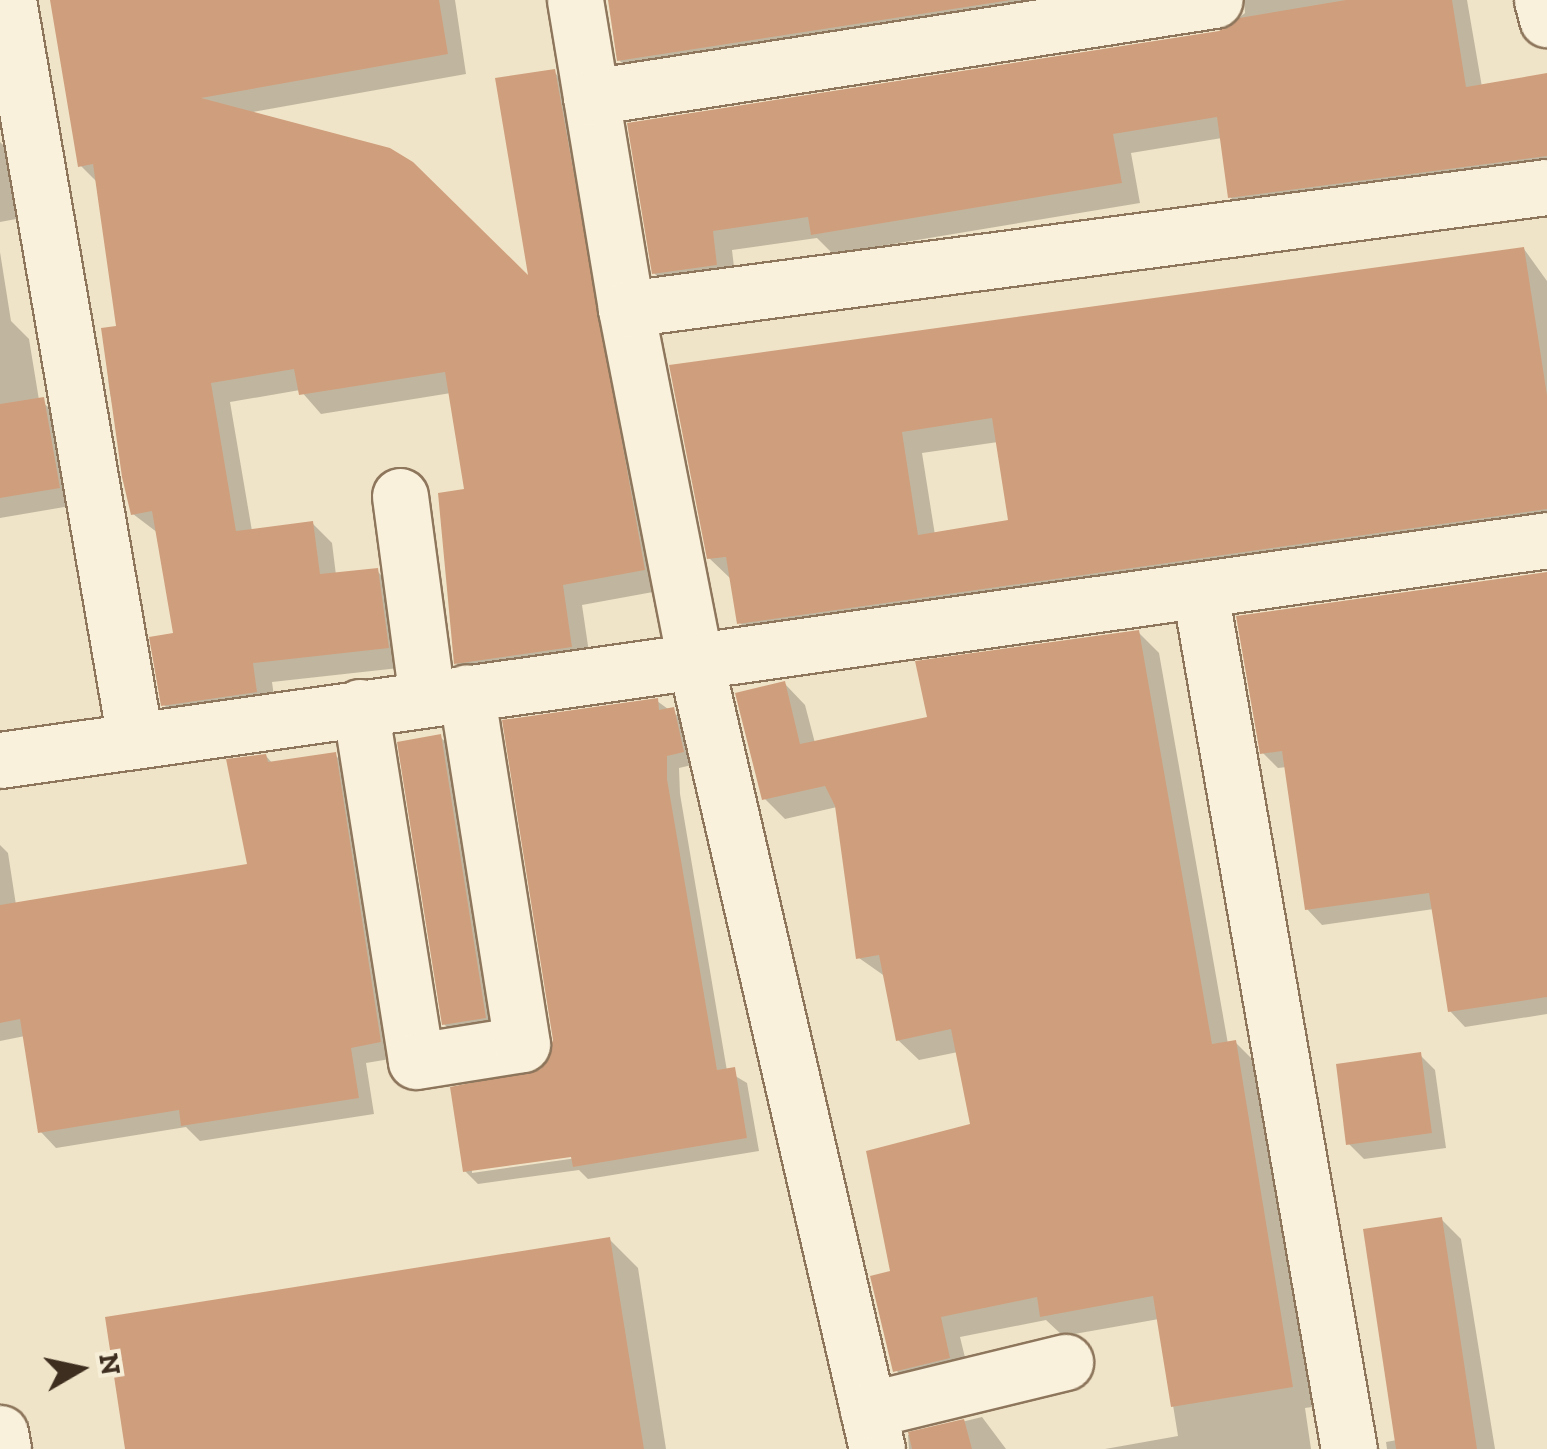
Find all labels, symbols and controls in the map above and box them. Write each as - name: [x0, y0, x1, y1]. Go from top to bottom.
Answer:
- north arrow: [30, 1319, 130, 1419]
- text: N: [92, 1351, 128, 1377]

